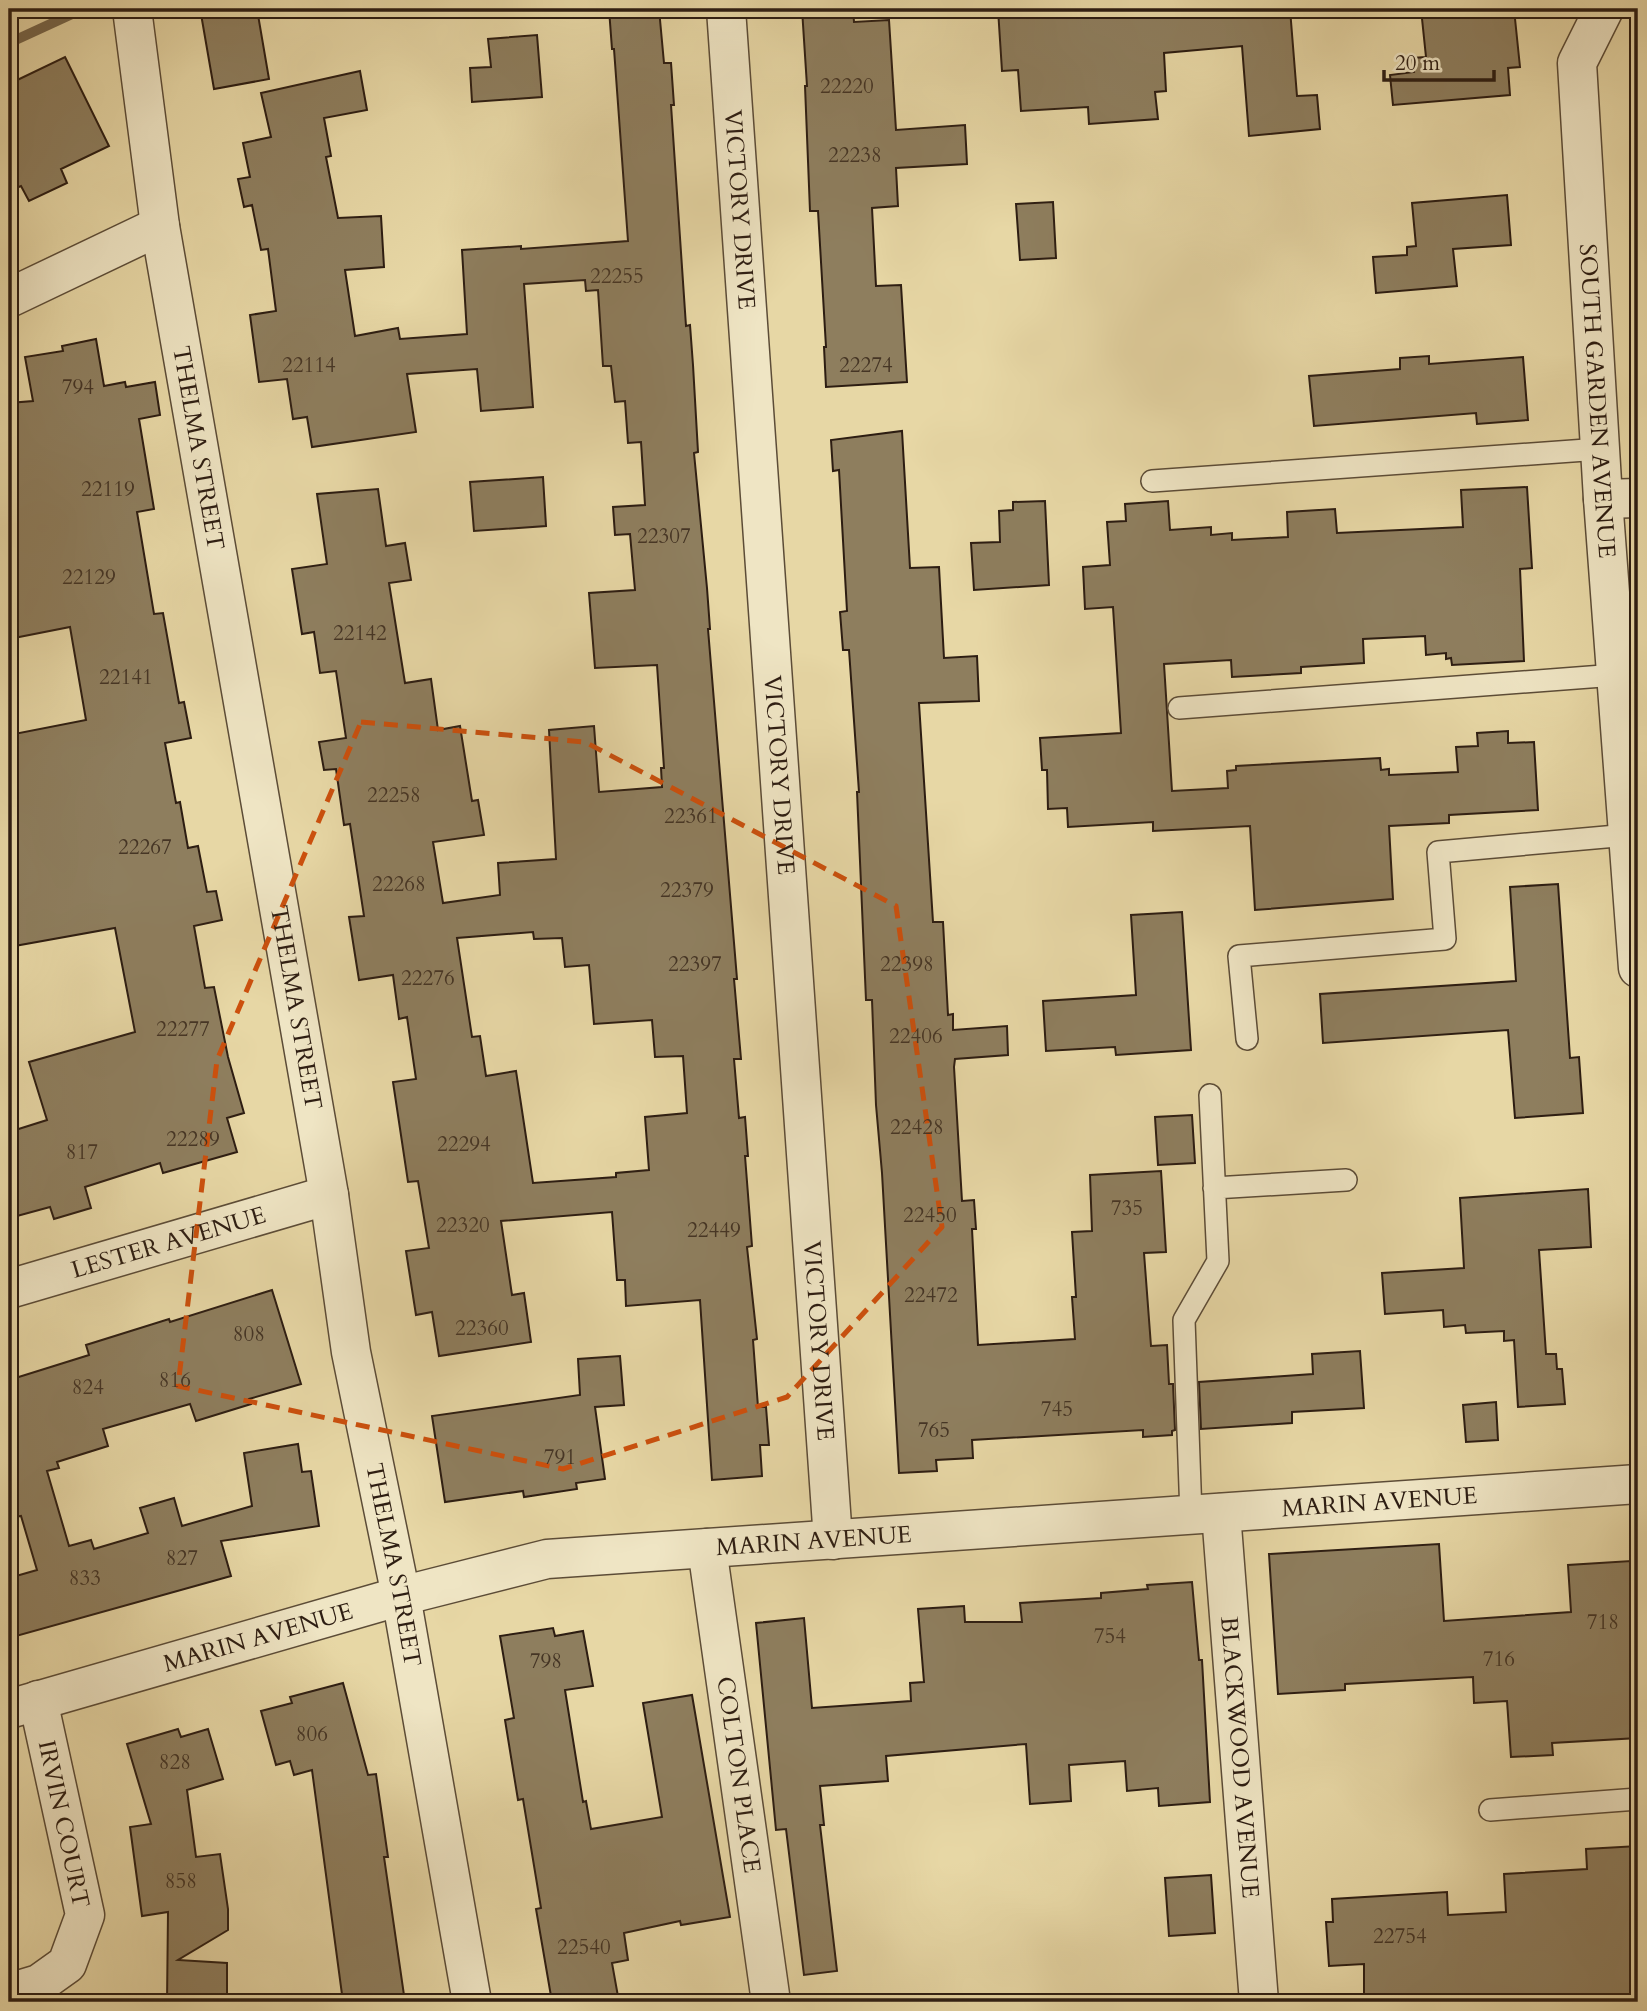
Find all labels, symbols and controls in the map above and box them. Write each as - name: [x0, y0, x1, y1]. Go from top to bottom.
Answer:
- scale bar: [1384, 38, 1495, 82]
- text: 20 m: [1395, 49, 1440, 78]
- house number: 22220: [820, 72, 874, 101]
- street label: VICTORY DRIVE: [716, 108, 763, 311]
- house number: 22238: [828, 141, 882, 170]
- street label: SOUTH GARDEN AVENUE: [1571, 243, 1623, 559]
- house number: 22255: [590, 262, 644, 291]
- street label: THELMA STREET: [164, 343, 232, 553]
- house number: 22114: [282, 351, 336, 380]
- house number: 22274: [839, 351, 893, 380]
- house number: 794: [62, 373, 94, 402]
- house number: 22119: [81, 475, 135, 504]
- house number: 22307: [637, 522, 691, 551]
- house number: 22129: [62, 563, 116, 592]
- house number: 22142: [333, 619, 387, 648]
- house number: 22141: [99, 663, 153, 692]
- street label: VICTORY DRIVE: [756, 674, 802, 876]
- house number: 22258: [367, 781, 421, 810]
- house number: 22361: [664, 802, 718, 831]
- house number: 22267: [118, 833, 172, 862]
- house number: 22268: [372, 870, 426, 899]
- house number: 22379: [660, 876, 714, 905]
- street label: THELMA STREET: [262, 903, 330, 1112]
- house number: 22397: [668, 950, 722, 979]
- house number: 22398: [880, 950, 934, 979]
- house number: 22276: [401, 964, 455, 993]
- house number: 22277: [156, 1015, 210, 1044]
- house number: 22406: [889, 1022, 943, 1051]
- house number: 22428: [890, 1113, 944, 1142]
- house number: 22289: [166, 1125, 220, 1154]
- house number: 22294: [437, 1130, 491, 1159]
- house number: 817: [66, 1138, 98, 1167]
- house number: 735: [1111, 1194, 1143, 1223]
- street label: LESTER AVENUE: [67, 1198, 270, 1287]
- house number: 22450: [903, 1201, 957, 1230]
- house number: 22320: [436, 1211, 490, 1240]
- house number: 22449: [687, 1216, 741, 1245]
- street label: VICTORY DRIVE: [795, 1240, 842, 1442]
- house number: 22472: [904, 1281, 958, 1310]
- house number: 22360: [455, 1314, 509, 1343]
- house number: 808: [233, 1320, 265, 1349]
- house number: 816: [159, 1366, 191, 1395]
- house number: 824: [72, 1373, 104, 1402]
- house number: 745: [1041, 1395, 1073, 1424]
- house number: 765: [918, 1416, 950, 1445]
- house number: 791: [544, 1443, 576, 1472]
- street label: THELMA STREET: [357, 1460, 429, 1669]
- street label: MARIN AVENUE: [1281, 1479, 1478, 1525]
- street label: MARIN AVENUE: [715, 1518, 913, 1564]
- house number: 827: [166, 1544, 198, 1573]
- house number: 833: [69, 1564, 101, 1593]
- street label: MARIN AVENUE: [159, 1595, 357, 1681]
- house number: 718: [1587, 1608, 1619, 1637]
- street label: BLACKWOOD AVENUE: [1212, 1615, 1267, 1899]
- house number: 754: [1094, 1622, 1126, 1651]
- house number: 716: [1483, 1645, 1515, 1674]
- house number: 798: [530, 1647, 562, 1676]
- street label: COLTON PLACE: [708, 1675, 769, 1875]
- house number: 806: [296, 1720, 328, 1749]
- street label: IRVIN COURT: [30, 1737, 97, 1911]
- house number: 828: [159, 1748, 191, 1777]
- house number: 858: [165, 1867, 197, 1896]
- house number: 22754: [1373, 1922, 1427, 1951]
- house number: 22540: [557, 1933, 611, 1962]

